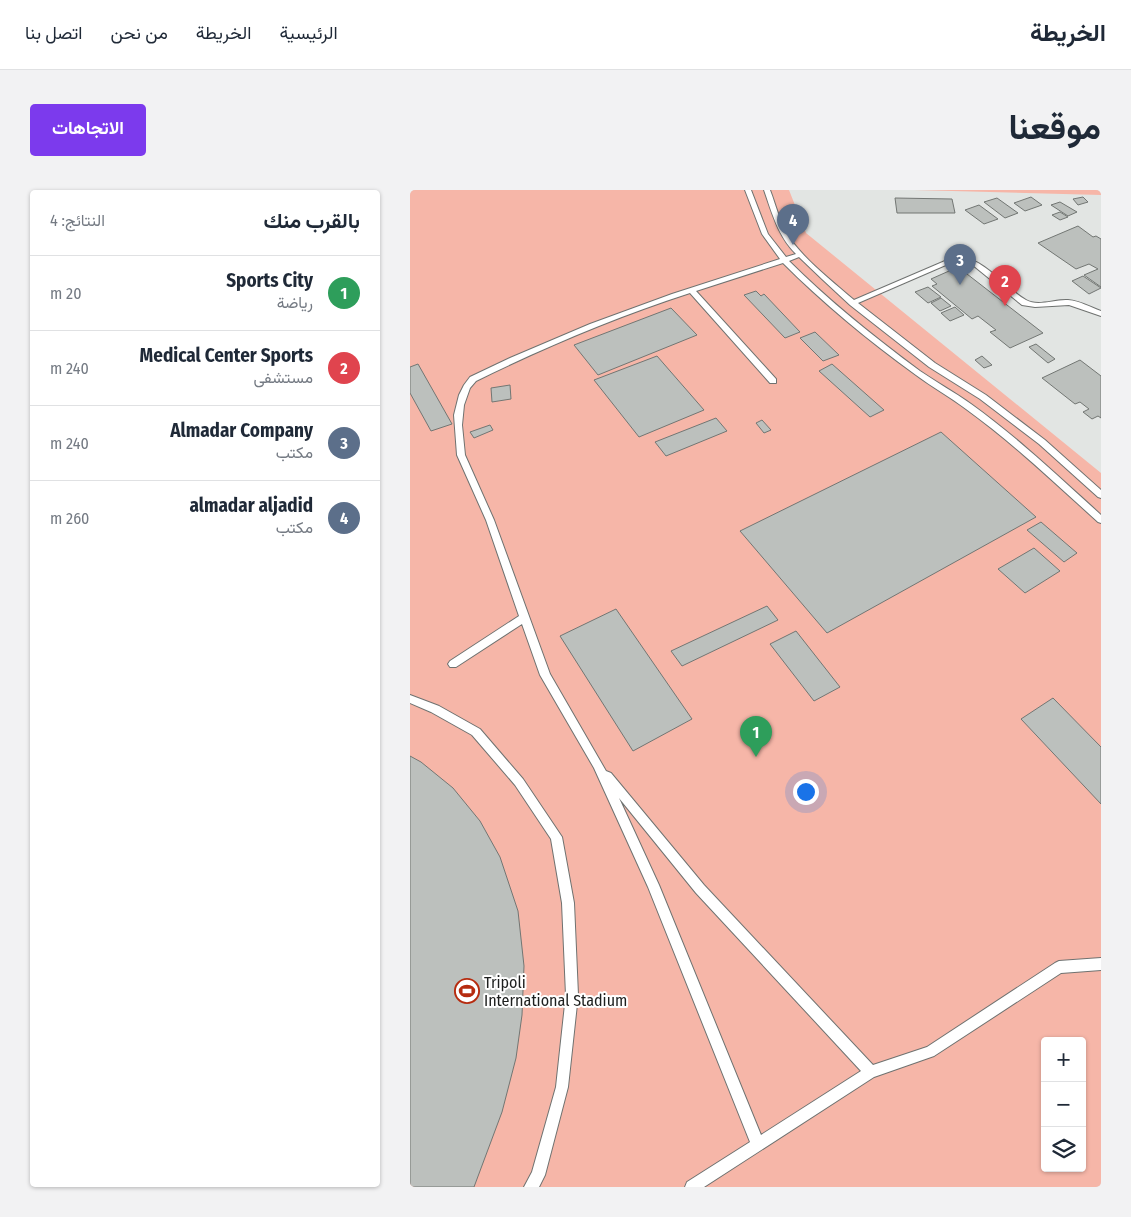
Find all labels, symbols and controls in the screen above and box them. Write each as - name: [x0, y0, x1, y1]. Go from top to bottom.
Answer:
- text: الخريطة: [1030, 19, 1106, 47]
- text: اتصل بنا: [25, 22, 83, 44]
- text: من نحن: [111, 22, 168, 44]
- text: الخريطة: [196, 22, 251, 44]
- text: الرئيسية: [279, 22, 338, 44]
- button: الاتجاهات: [30, 104, 146, 156]
- text: موقعنا: [1008, 106, 1101, 148]
- pin: 4: [777, 204, 809, 245]
- text: بالقرب منك: [263, 208, 360, 234]
- text: النتائج: 4: [50, 211, 105, 230]
- pin: 3: [944, 244, 976, 285]
- pin: 2: [989, 265, 1021, 306]
- text: Sports City: [226, 269, 313, 292]
- text: 20 m: [50, 284, 81, 303]
- text: 1: [341, 284, 347, 303]
- text: رياضة: [277, 293, 313, 312]
- text: Medical Center Sports: [140, 344, 313, 367]
- text: 240 m: [50, 359, 89, 378]
- text: 2: [340, 359, 348, 378]
- text: مستشفى: [253, 368, 313, 387]
- text: Almadar Company: [170, 419, 313, 442]
- text: 240 m: [50, 434, 89, 453]
- text: 3: [340, 434, 348, 453]
- text: مكتب: [276, 443, 313, 462]
- text: almadar aljadid: [189, 494, 313, 517]
- text: 260 m: [50, 509, 89, 528]
- text: 4: [340, 509, 348, 528]
- text: مكتب: [276, 518, 313, 537]
- pin: 1: [740, 716, 772, 757]
- your location: [793, 779, 819, 805]
- place label: Tripoli International Stadium: [484, 973, 627, 1010]
- sports icon: Tripoli International Stadium: [454, 978, 480, 1004]
- map controls: [1041, 1037, 1086, 1172]
- button: +: [1041, 1037, 1086, 1082]
- button: −: [1041, 1082, 1086, 1127]
- button: layers: [1041, 1127, 1086, 1172]

